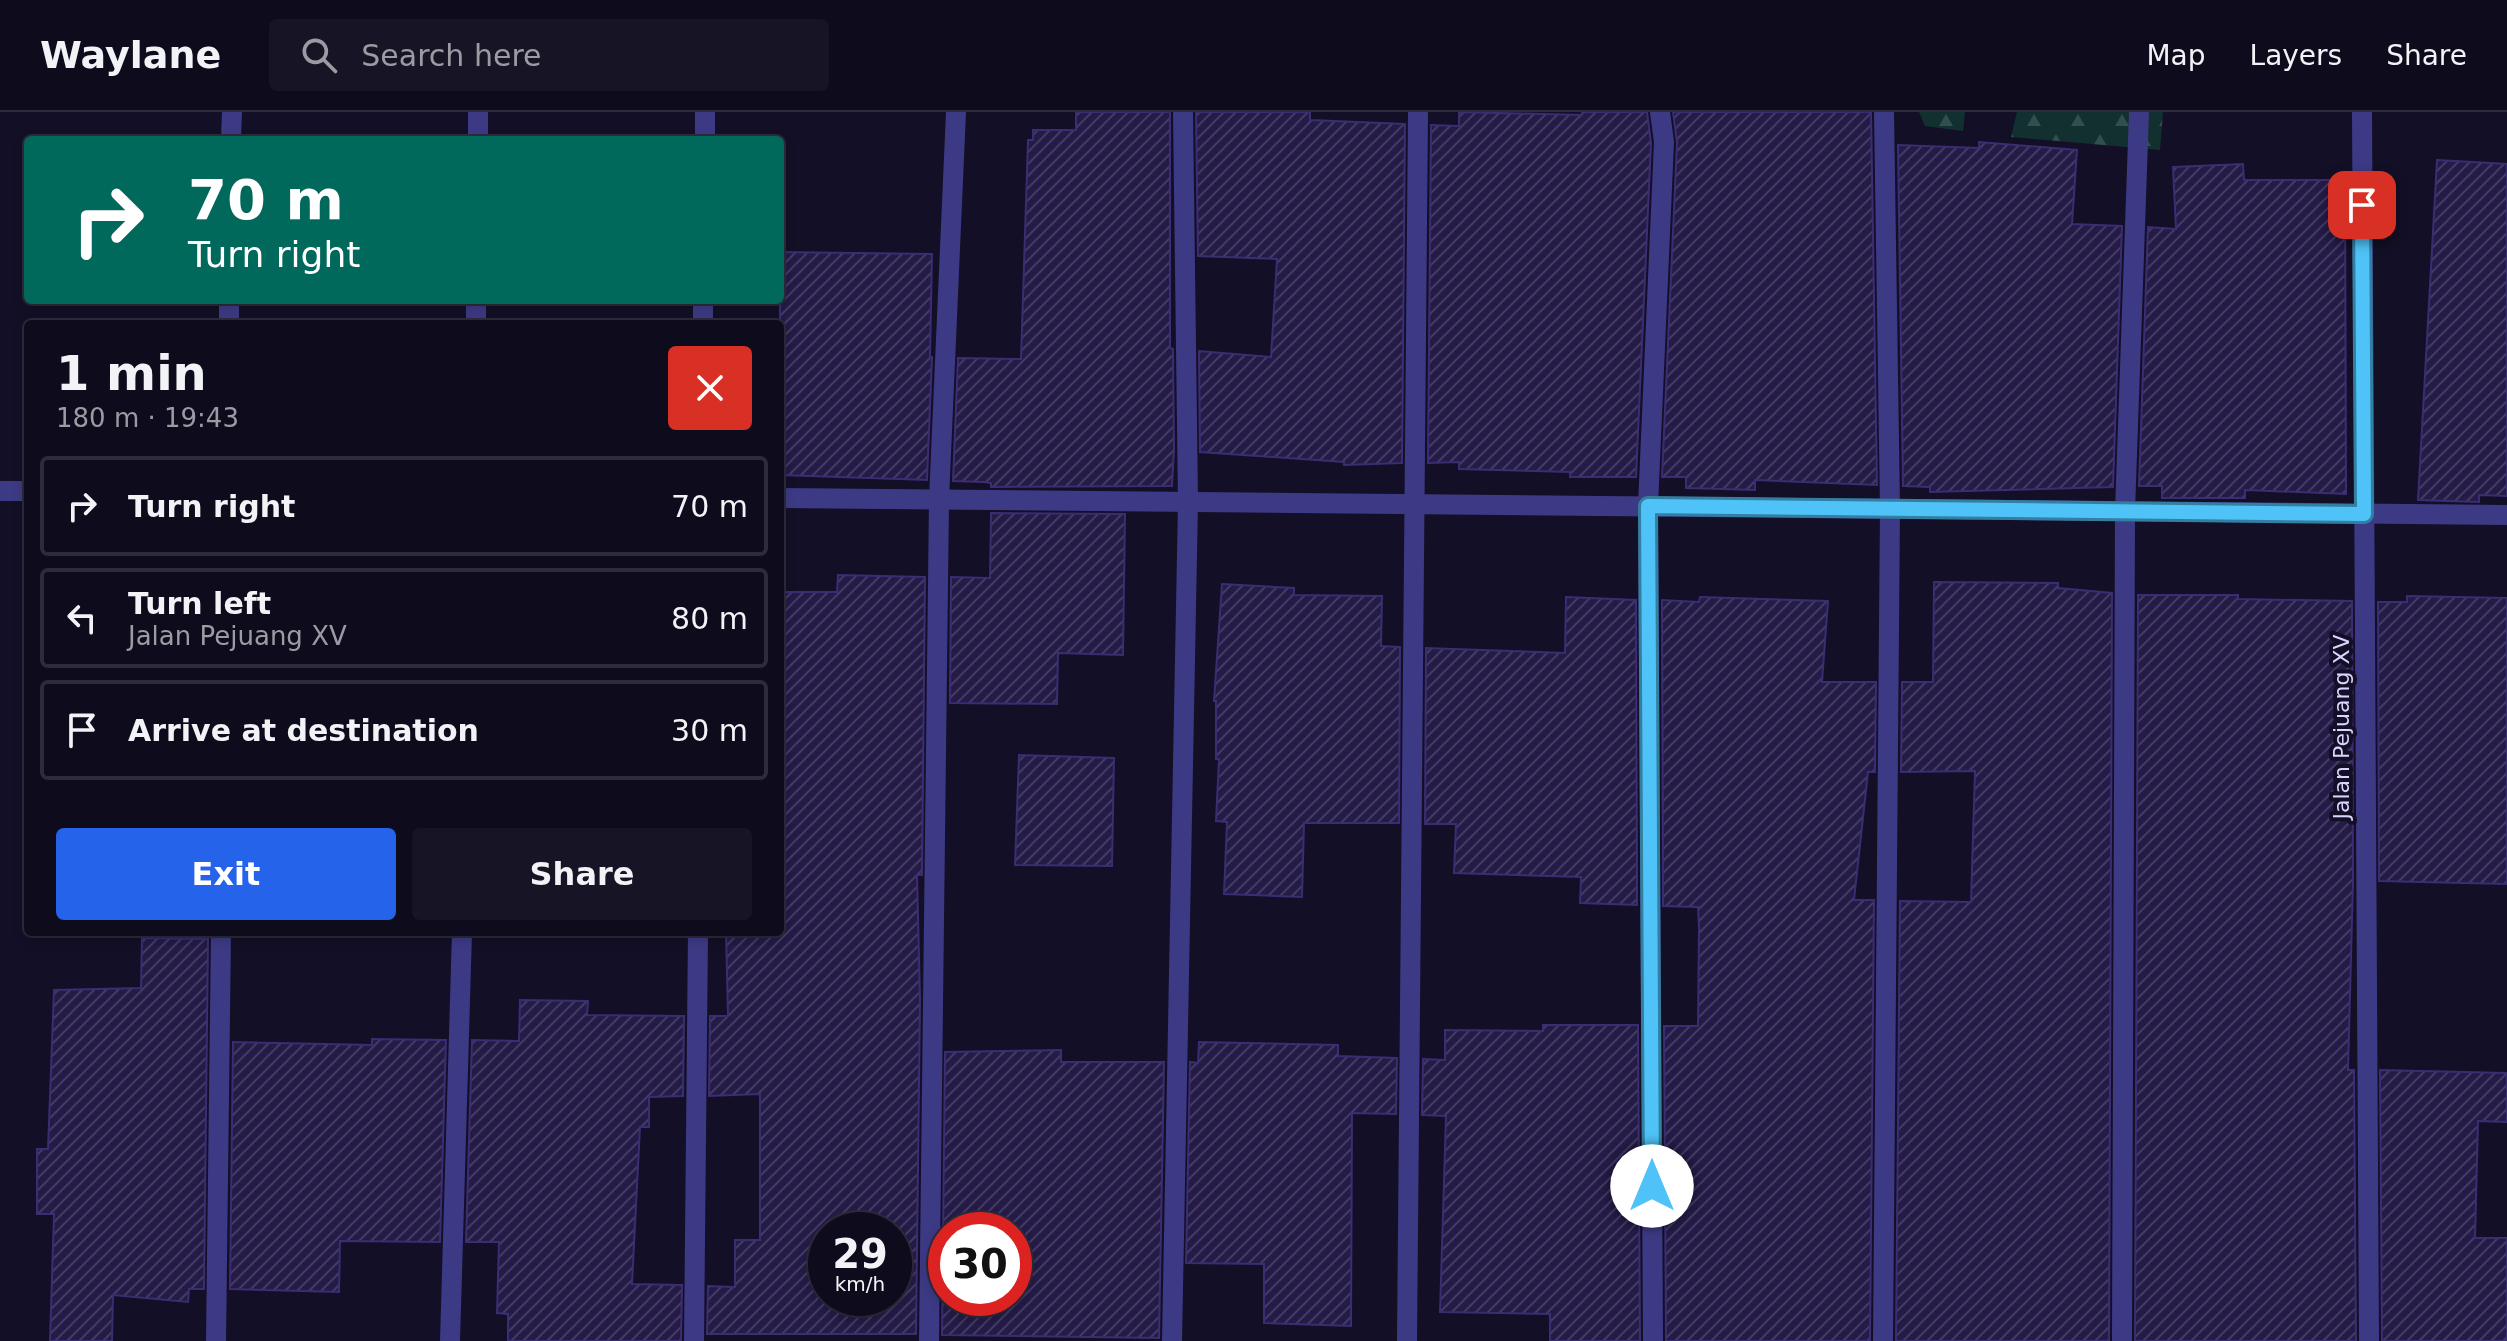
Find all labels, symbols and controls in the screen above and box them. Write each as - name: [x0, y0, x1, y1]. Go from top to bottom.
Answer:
- search box: [269, 19, 829, 91]
- text: Waylane: [40, 33, 221, 77]
- icon: search: [297, 33, 341, 77]
- text: Search here: [361, 38, 542, 73]
- text: Map: [2146, 39, 2206, 72]
- text: Layers: [2250, 39, 2342, 72]
- text: Share: [2386, 39, 2467, 72]
- text: 70 m: [188, 167, 344, 232]
- icon: right: [56, 168, 160, 272]
- pin: [2328, 171, 2396, 239]
- icon: arrive: [2340, 183, 2384, 227]
- text: Turn right: [188, 234, 360, 275]
- text: 1 min: [56, 345, 207, 401]
- button: close: [668, 346, 752, 430]
- text: 180 m · 19:43: [56, 403, 239, 433]
- icon: right: [60, 484, 104, 528]
- text: Turn right: [128, 489, 295, 524]
- text: 70 m: [671, 489, 748, 524]
- text: Turn left: [128, 586, 271, 621]
- icon: left: [60, 596, 104, 640]
- text: 80 m: [671, 601, 748, 636]
- text: Jalan Pejuang XV: [128, 621, 347, 651]
- street label: Jalan Pejuang XV: [2329, 634, 2354, 822]
- icon: arrive: [60, 708, 104, 752]
- text: Arrive at destination: [128, 713, 479, 748]
- text: 30 m: [671, 713, 748, 748]
- button: Exit: [56, 828, 396, 920]
- button: Share: [412, 828, 752, 920]
- position arrow: [1610, 1144, 1694, 1228]
- speed limit sign: 30: [928, 1212, 1032, 1316]
- text: 29: [832, 1231, 888, 1277]
- text: km/h: [835, 1272, 885, 1296]

